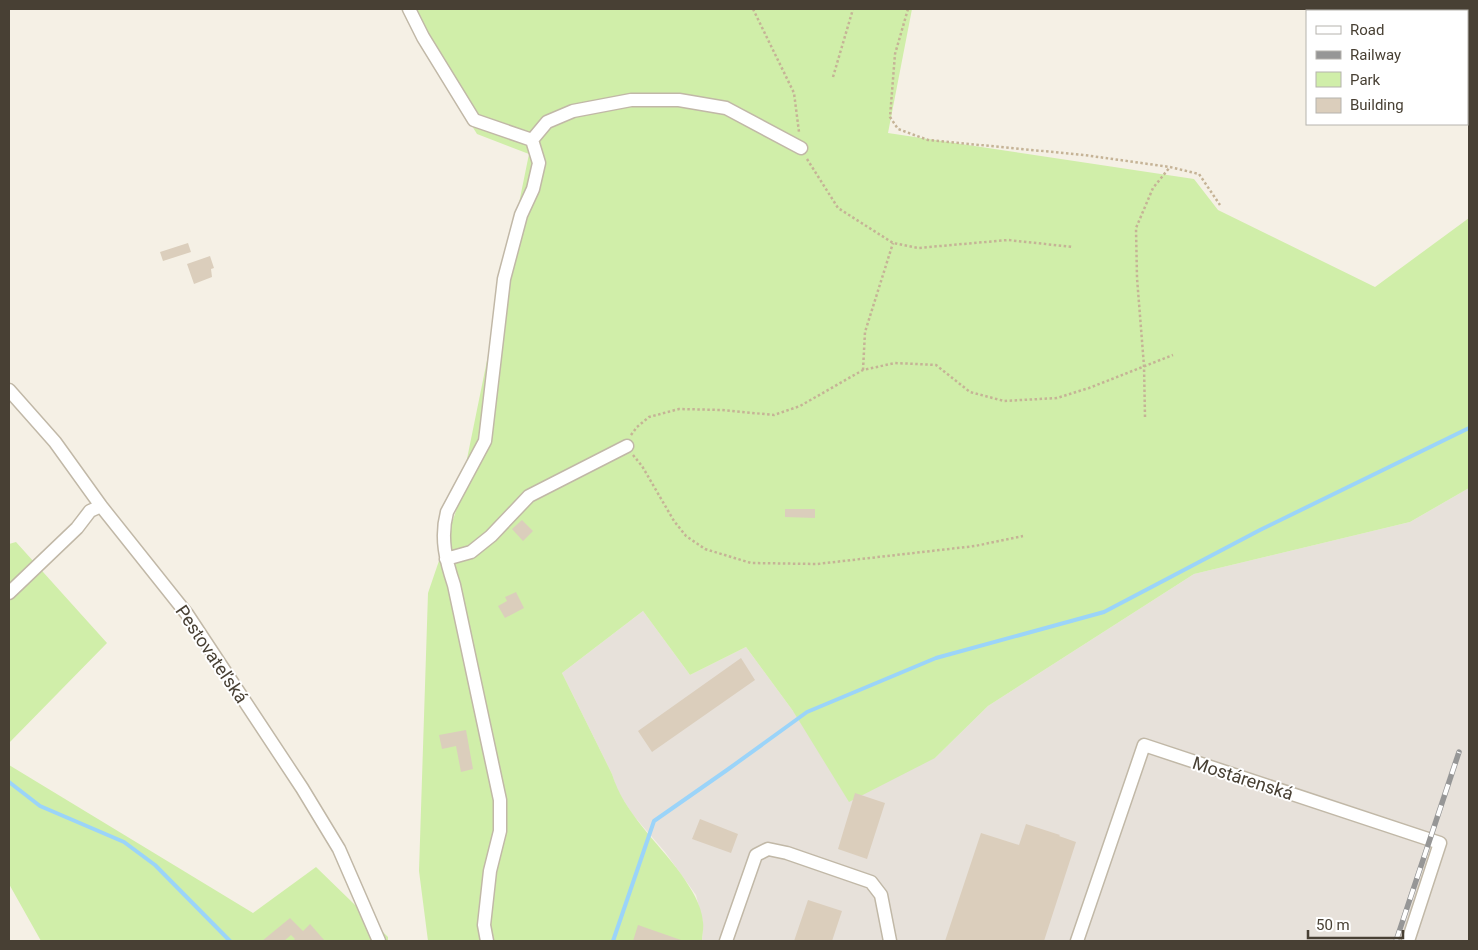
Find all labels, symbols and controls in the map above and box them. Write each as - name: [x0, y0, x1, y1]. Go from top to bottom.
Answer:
- legend: [1306, 10, 1468, 125]
- text: Road: [1350, 21, 1384, 39]
- text: Railway: [1350, 46, 1401, 64]
- text: Park: [1350, 71, 1381, 89]
- text: Building: [1350, 96, 1404, 114]
- street label: Pestovateľská: [172, 601, 252, 707]
- street label: Mostárenská: [1190, 752, 1296, 804]
- scale bar: [1308, 908, 1403, 940]
- text: 50 m: [1316, 916, 1350, 934]

